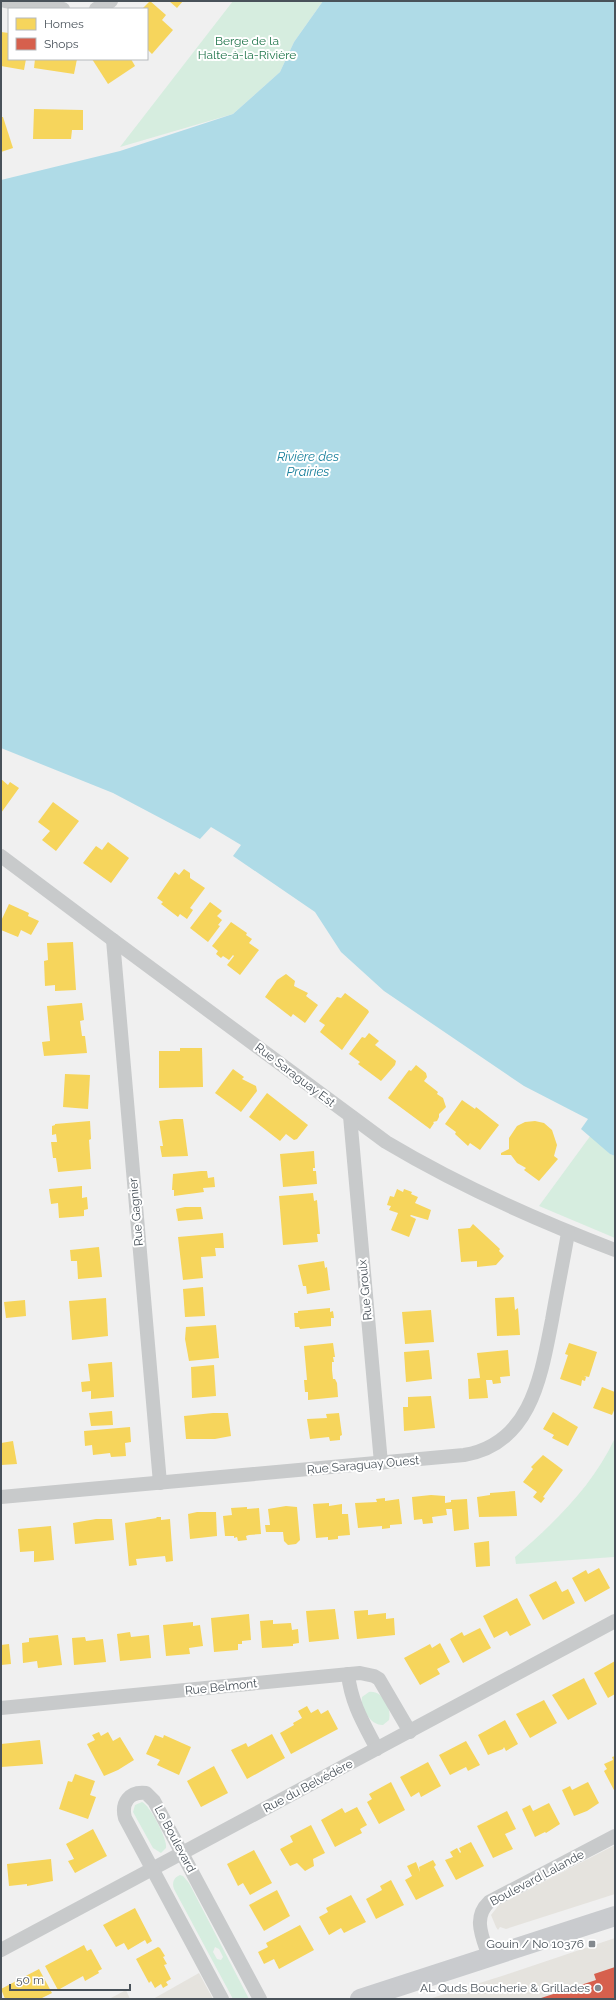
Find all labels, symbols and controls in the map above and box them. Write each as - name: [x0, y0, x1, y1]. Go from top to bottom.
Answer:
- legend: [8, 8, 148, 60]
- text: Homes: [44, 17, 84, 31]
- park label: Berge de la Halte-à-la-Rivière: [198, 34, 296, 62]
- text: Shops: [44, 37, 79, 51]
- water label: Rivière des Prairies: [277, 449, 339, 479]
- street label: Rue Saraguay Est: [252, 1040, 338, 1110]
- street label: Rue Gagnier: [126, 1177, 146, 1247]
- street label: Rue Groulx: [355, 1259, 375, 1321]
- street label: Rue Saraguay Ouest: [306, 1453, 420, 1477]
- street label: Rue Belmont: [184, 1676, 258, 1698]
- street label: Rue du Belvédère: [261, 1756, 355, 1816]
- street label: Le Boulevard: [152, 1803, 198, 1875]
- street label: Boulevard Lalande: [488, 1847, 586, 1909]
- place label: Gouin / No 10376: [486, 1937, 584, 1951]
- marker: Gouin / No 10376: [587, 1939, 597, 1949]
- scale bar: [10, 1966, 130, 1992]
- text: 50 m: [16, 1973, 44, 1987]
- place label: AL Quds Boucherie & Grillades: [420, 1981, 590, 1995]
- marker: AL Quds Boucherie & Grillades: [593, 1983, 603, 1993]

